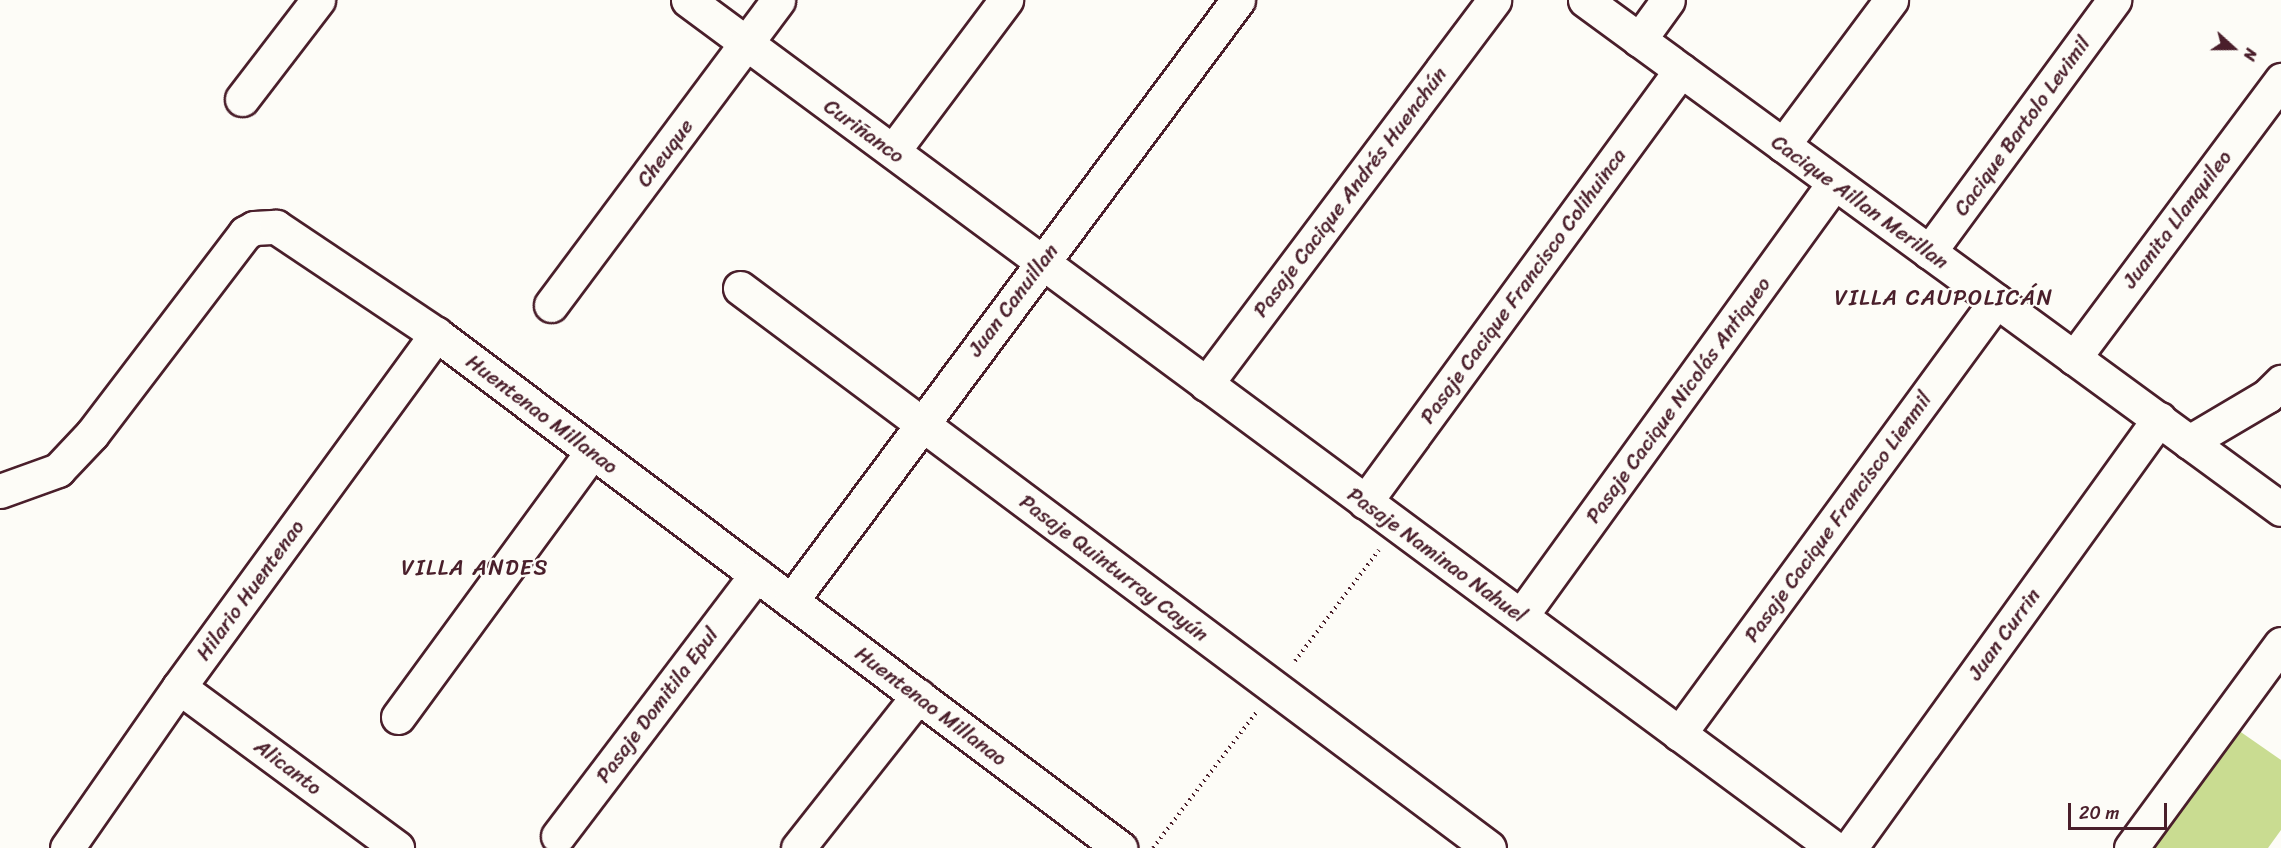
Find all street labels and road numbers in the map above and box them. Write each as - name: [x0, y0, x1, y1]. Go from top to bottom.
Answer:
- street label: Cacique Bartolo Levimil: [1948, 31, 2096, 221]
- street label: Pasaje Cacique Andrés Huenchún: [1248, 62, 1452, 322]
- street label: Curiñanco: [819, 93, 909, 169]
- street label: Cheuque: [631, 114, 699, 192]
- street label: Cacique Aillan Merillan: [1767, 129, 1953, 275]
- street label: Pasaje Cacique Francisco Colihuinca: [1415, 144, 1631, 428]
- street label: Juanita Llanquileo: [2117, 145, 2237, 293]
- street label: Juan Canuillan: [963, 239, 1063, 361]
- street label: Pasaje Cacique Nicolás Antiqueo: [1580, 272, 1776, 528]
- street label: Huentenao Millanao: [461, 349, 623, 479]
- street label: Pasaje Cacique Francisco Lienmil: [1739, 387, 1937, 647]
- street label: Pasaje Naminao Nahuel: [1343, 482, 1531, 628]
- street label: Pasaje Quinturray Cayún: [1015, 489, 1213, 647]
- street label: Hilario Huentenao: [190, 515, 310, 665]
- street label: Juan Currin: [1962, 583, 2046, 685]
- street label: Pasaje Domitila Epul: [590, 622, 724, 788]
- street label: Huentenao Millanao: [850, 641, 1012, 771]
- street label: Alicanto: [249, 734, 327, 800]

